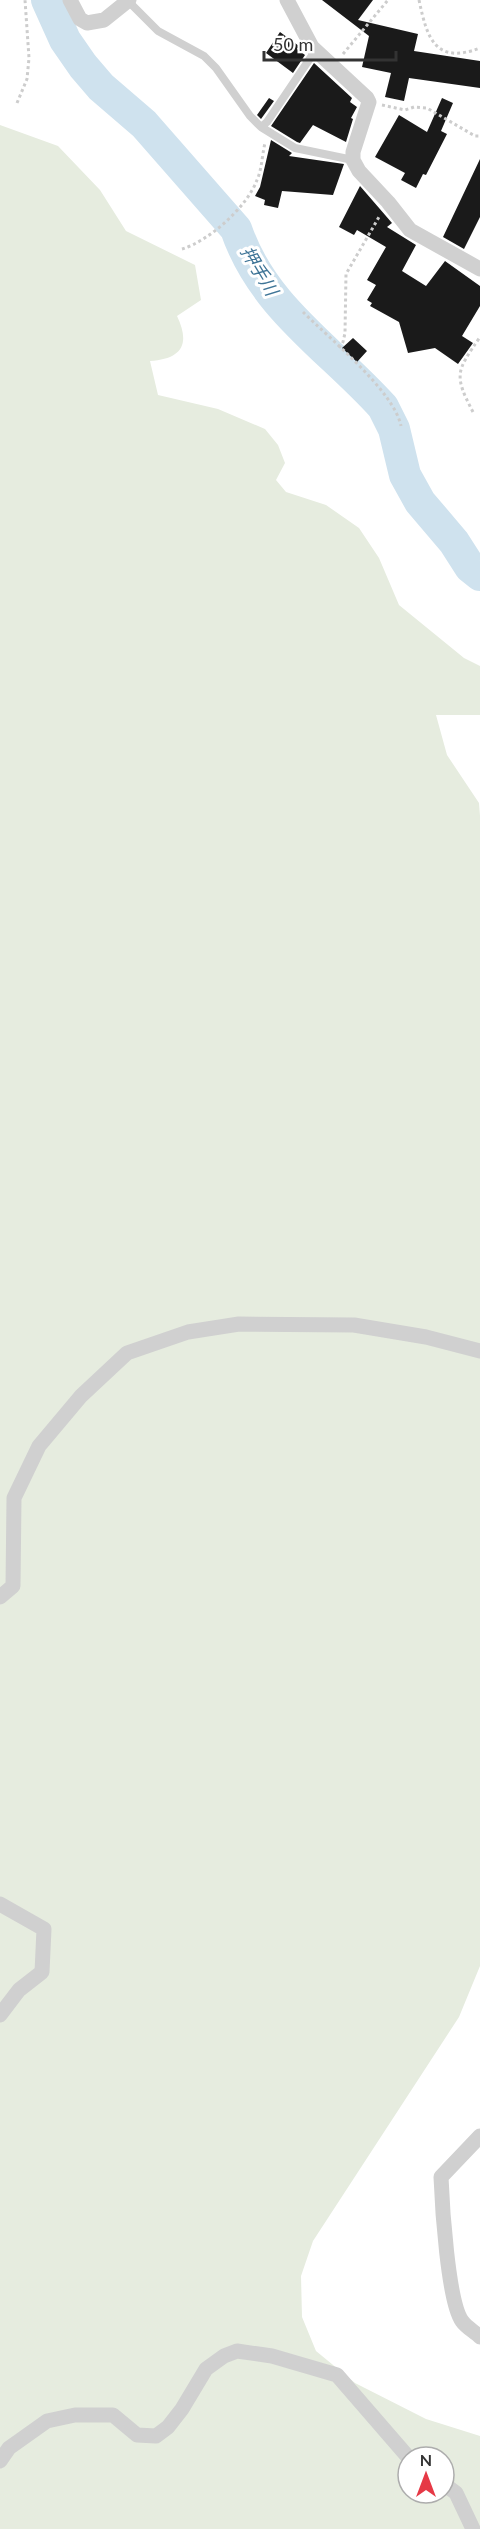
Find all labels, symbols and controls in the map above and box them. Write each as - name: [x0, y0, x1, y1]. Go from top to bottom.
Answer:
- scale bar: [264, 24, 396, 62]
- text: 50 m: [273, 33, 313, 55]
- water label: 押手川: [237, 242, 284, 301]
- north arrow: [396, 2445, 456, 2505]
- text: N: [420, 2450, 432, 2469]

